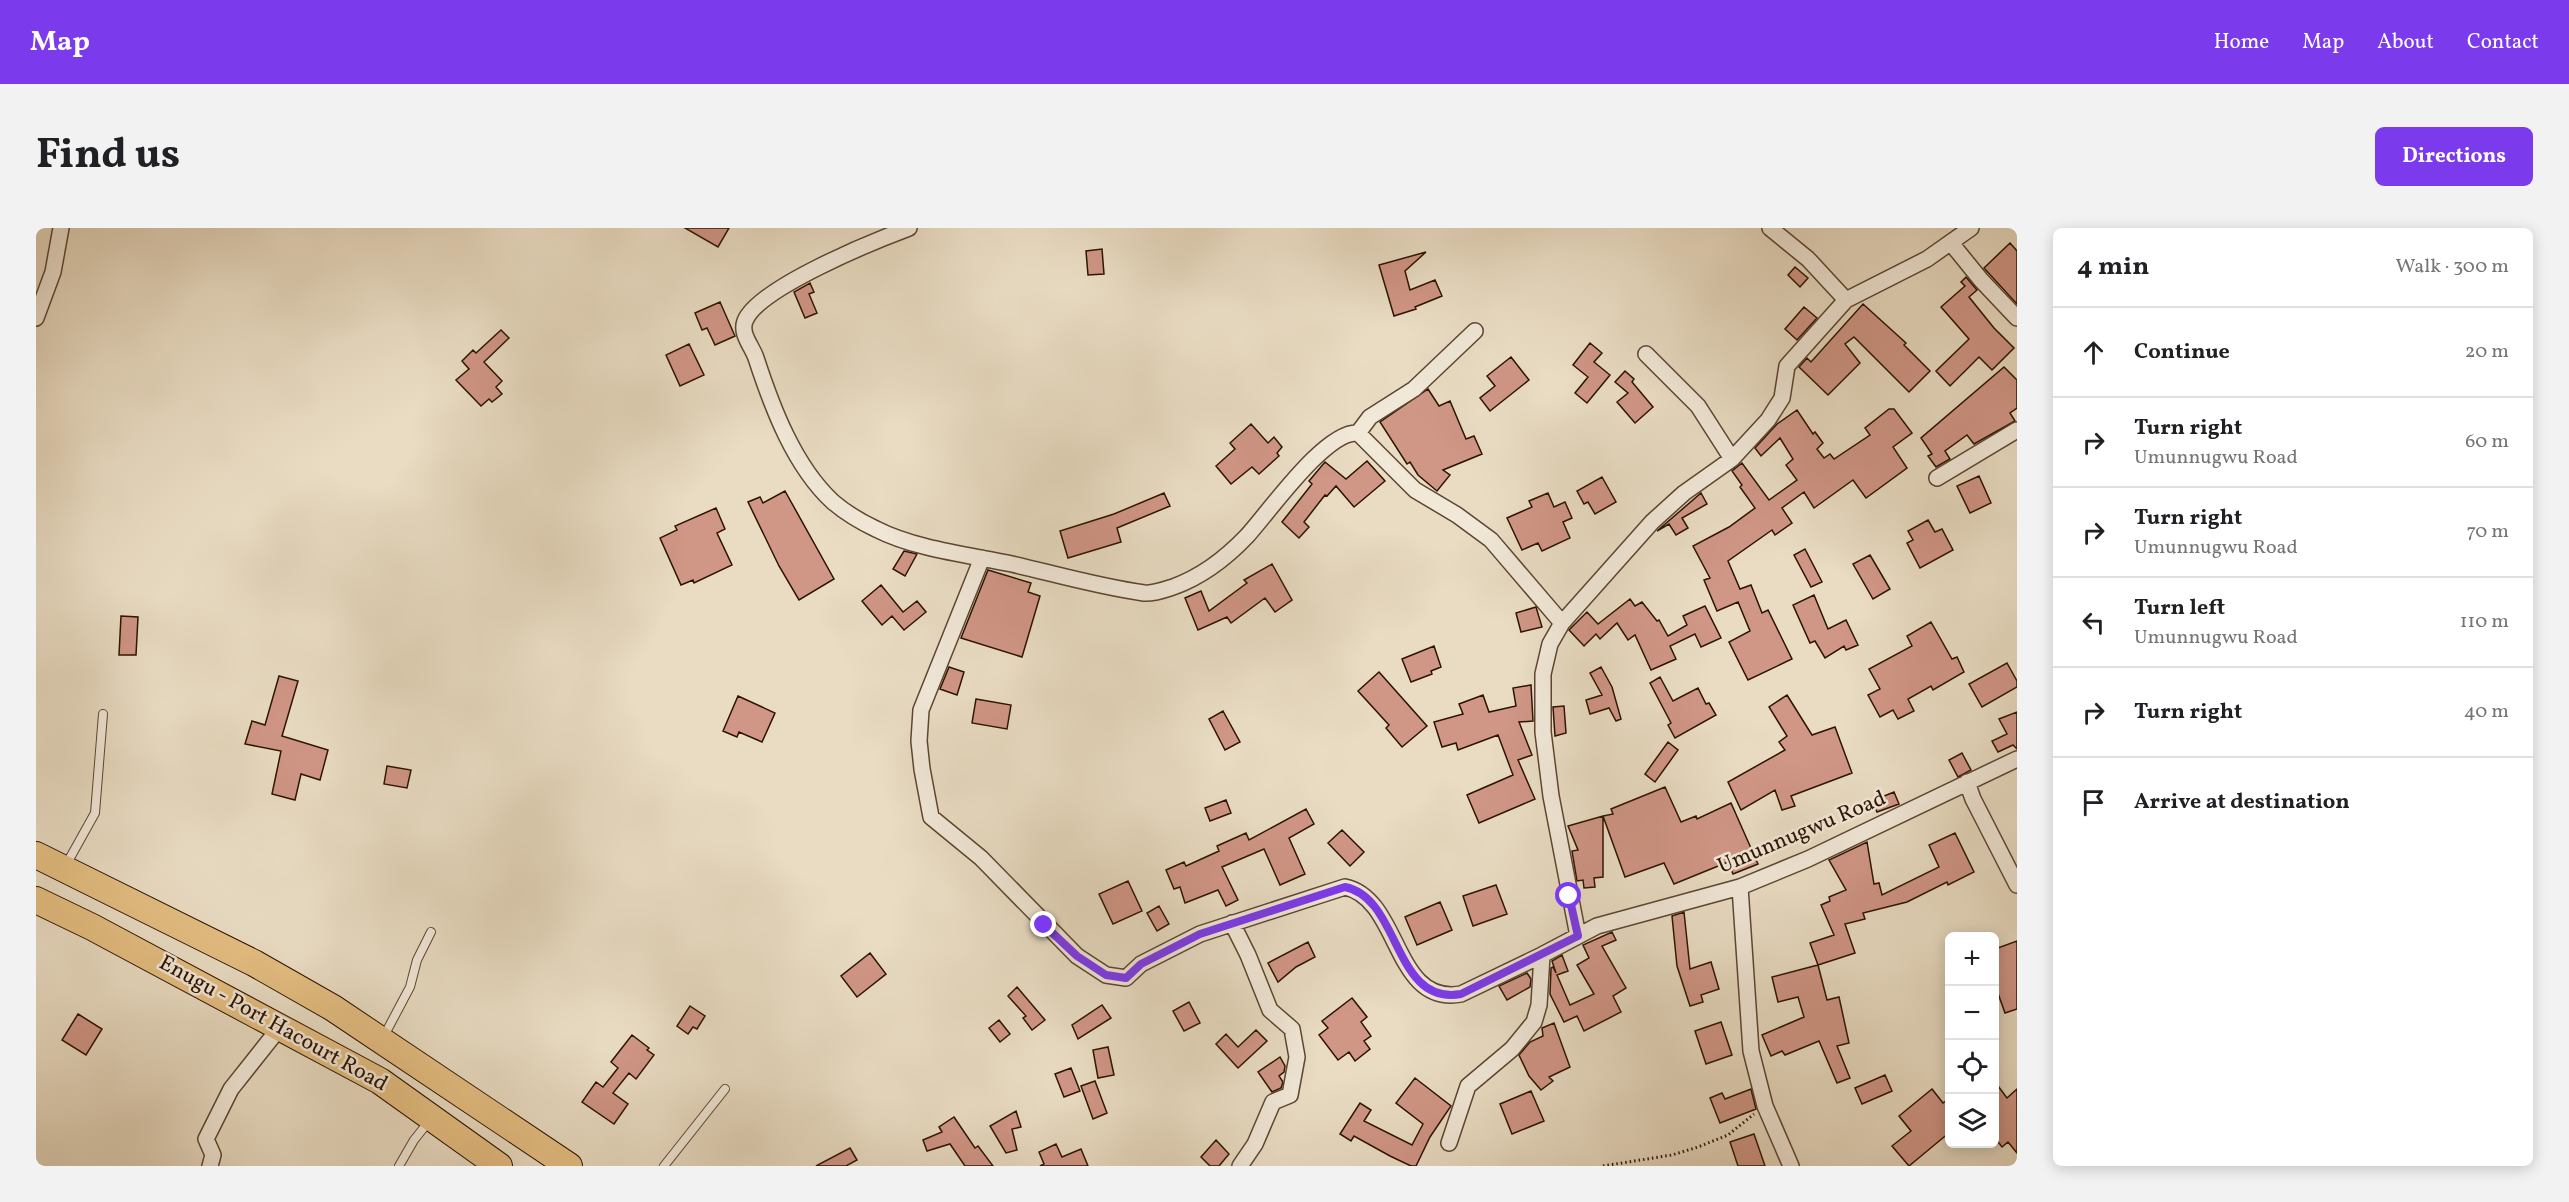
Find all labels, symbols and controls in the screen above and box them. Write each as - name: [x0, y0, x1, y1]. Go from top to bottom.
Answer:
- text: Map: [30, 23, 90, 62]
- text: Home: [2214, 28, 2269, 57]
- text: Map: [2302, 28, 2344, 57]
- text: About: [2377, 28, 2434, 57]
- text: Contact: [2467, 28, 2539, 57]
- text: Find us: [36, 127, 180, 186]
- button: Directions: [2375, 127, 2533, 186]
- text: 4 min: [2077, 249, 2149, 285]
- text: Walk · 300 m: [2396, 253, 2509, 281]
- icon: ahead: [2077, 336, 2110, 369]
- text: Continue: [2134, 337, 2230, 368]
- text: 20 m: [2465, 338, 2509, 366]
- text: Turn right: [2134, 413, 2242, 444]
- icon: right: [2077, 426, 2110, 459]
- text: 60 m: [2465, 428, 2509, 456]
- text: Umunnugwu Road: [2134, 444, 2298, 472]
- text: Turn right: [2134, 503, 2242, 534]
- icon: right: [2077, 516, 2110, 549]
- text: 70 m: [2466, 518, 2509, 546]
- text: Umunnugwu Road: [2134, 534, 2298, 562]
- text: Turn left: [2134, 593, 2225, 624]
- icon: left: [2077, 606, 2110, 639]
- text: 110 m: [2460, 608, 2509, 636]
- text: Umunnugwu Road: [2134, 624, 2298, 652]
- icon: right: [2077, 696, 2110, 729]
- text: Turn right: [2134, 697, 2242, 728]
- text: 40 m: [2464, 698, 2509, 726]
- street label: Umunnugwu Road: [1713, 784, 1891, 882]
- icon: arrive: [2077, 786, 2110, 819]
- text: Arrive at destination: [2134, 787, 2350, 818]
- route start: [1555, 882, 1581, 908]
- route end: [1030, 911, 1056, 937]
- map controls: [1945, 932, 1999, 1148]
- button: +: [1945, 932, 1999, 986]
- street label: Enugu - Port Hacourt Road: [153, 948, 393, 1100]
- button: −: [1945, 986, 1999, 1040]
- button: locate: [1945, 1040, 1999, 1094]
- button: layers: [1945, 1094, 1999, 1148]

